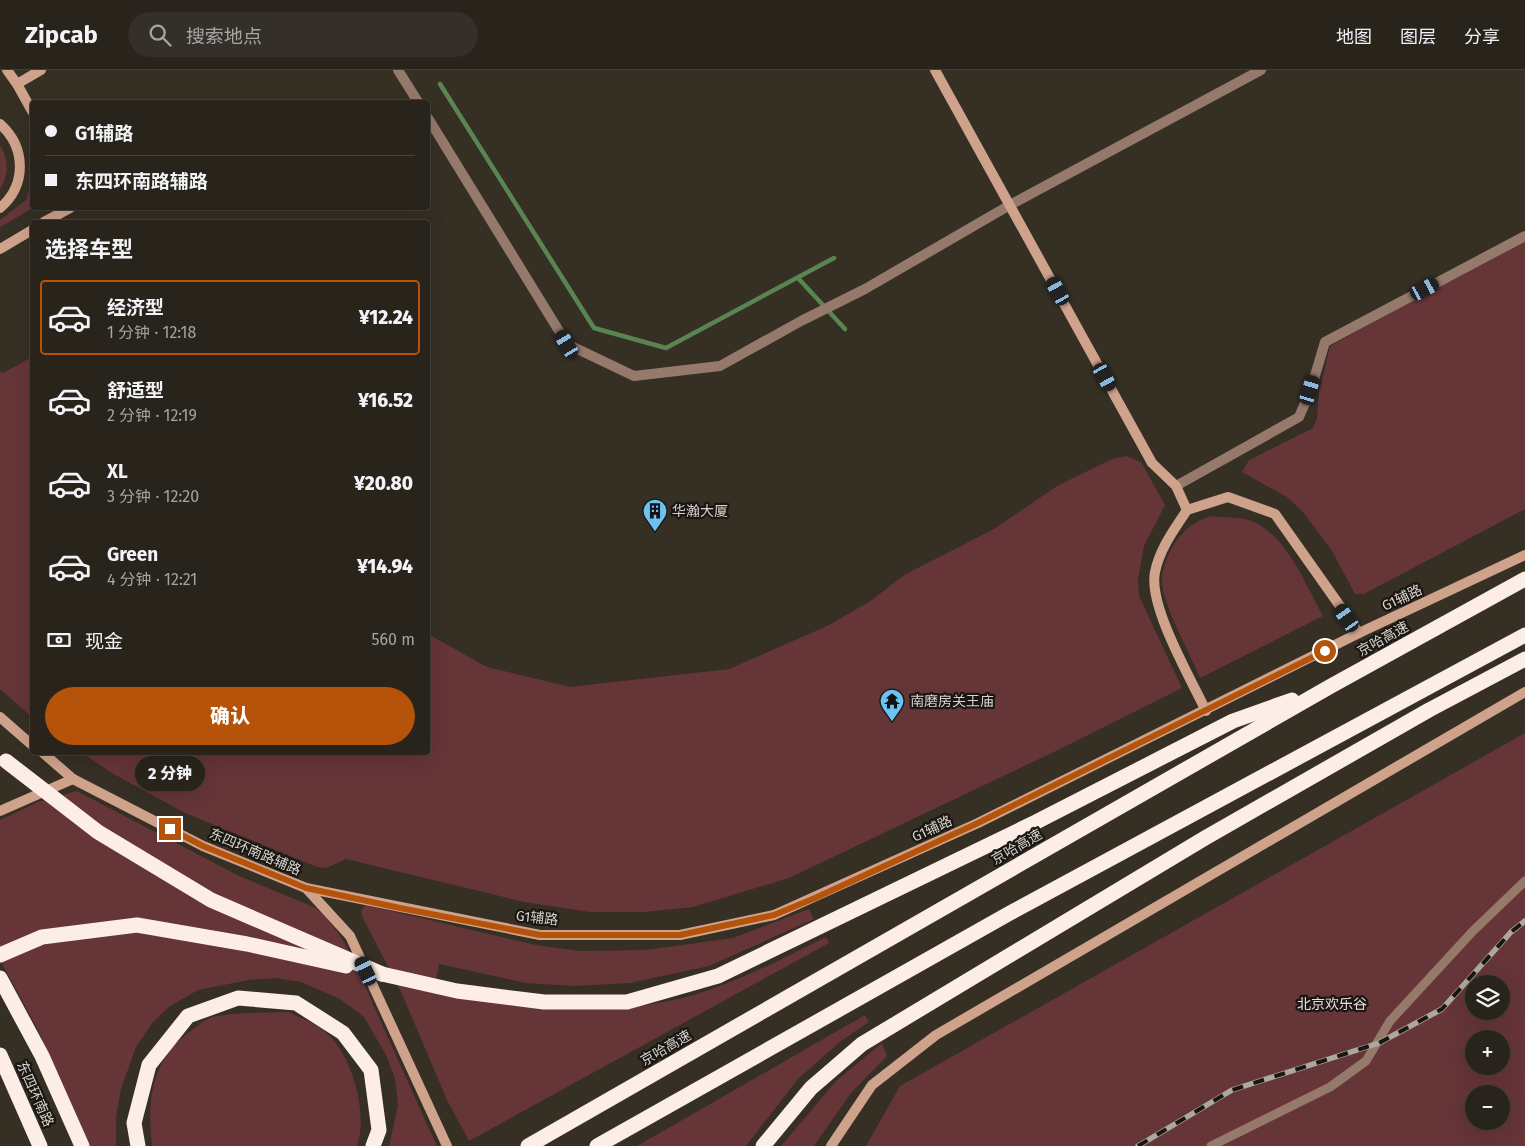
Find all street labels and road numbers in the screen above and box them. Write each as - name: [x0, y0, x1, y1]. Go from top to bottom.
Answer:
- street label: G1辅路: [1379, 581, 1425, 615]
- street label: 京哈高速: [1354, 618, 1412, 660]
- street label: G1辅路: [909, 812, 955, 846]
- street label: 东四环南路辅路: [207, 825, 303, 879]
- street label: 京哈高速: [989, 826, 1045, 868]
- street label: G1辅路: [515, 907, 559, 929]
- street label: 京哈高速: [638, 1027, 694, 1069]
- street label: 东四环南路: [13, 1059, 57, 1129]

